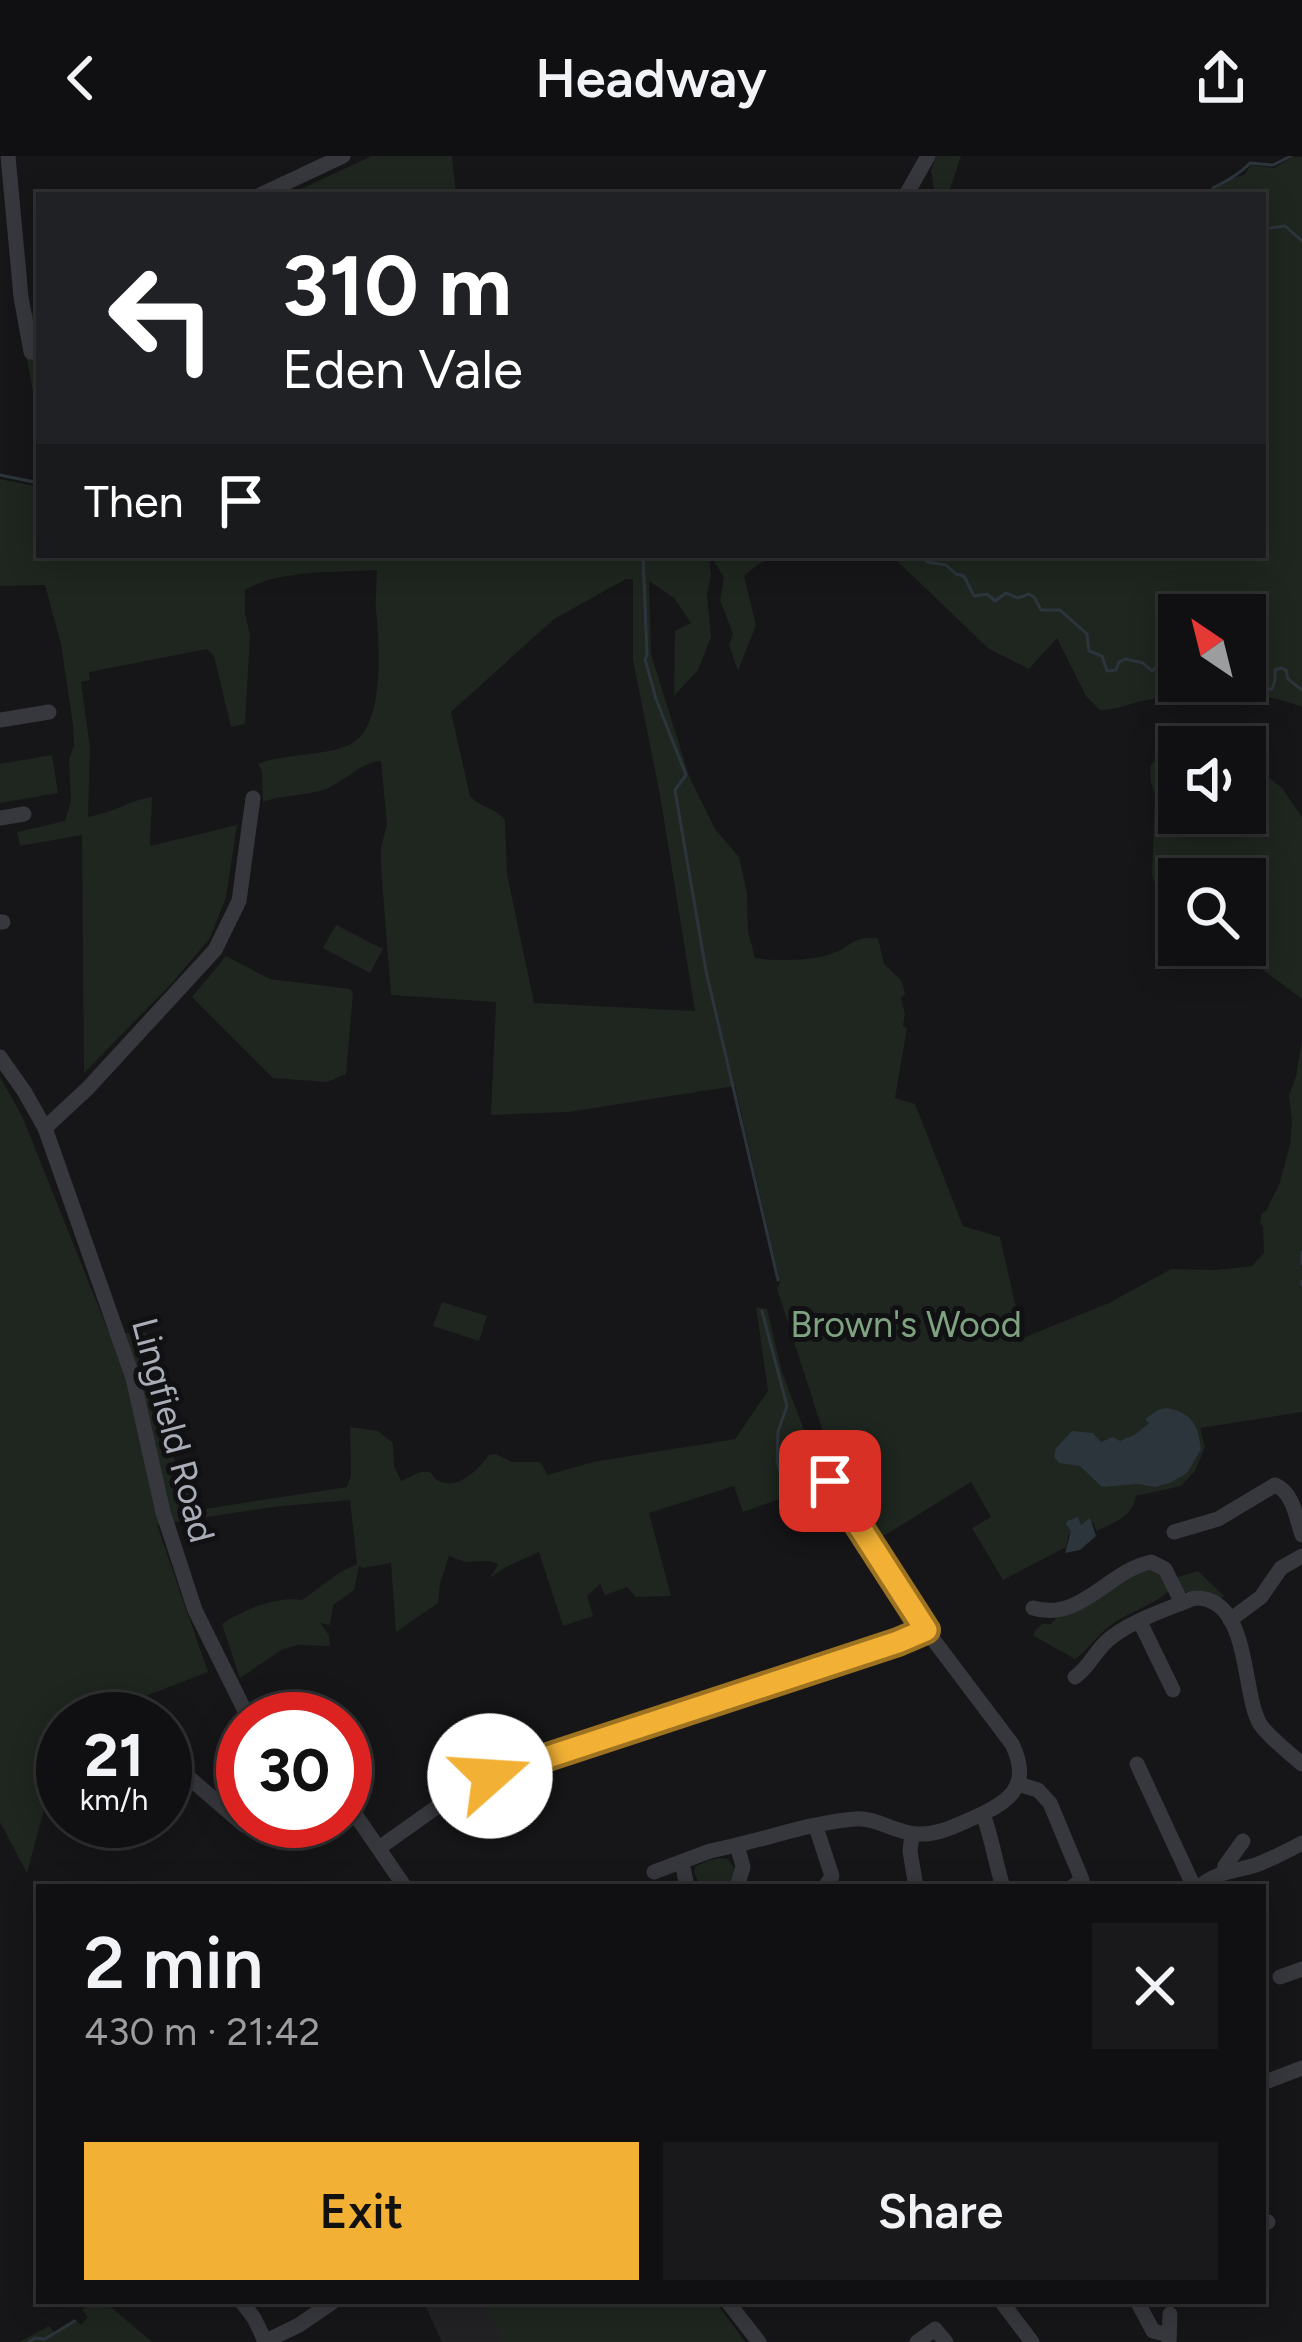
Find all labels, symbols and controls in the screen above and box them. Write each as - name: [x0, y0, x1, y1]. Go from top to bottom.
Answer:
- icon: back: [48, 45, 114, 111]
- icon: share: [1188, 45, 1254, 111]
- text: Headway: [535, 46, 767, 111]
- text: 310 m: [282, 235, 512, 336]
- icon: left: [84, 240, 240, 396]
- text: Eden Vale: [282, 337, 523, 402]
- icon: arrive: [208, 468, 274, 534]
- text: Then: [84, 474, 184, 528]
- north arrow: [1158, 594, 1266, 702]
- map controls: [1158, 594, 1266, 966]
- button: sound: [1158, 726, 1266, 834]
- button: search: [1158, 858, 1266, 966]
- park label: Brown's Wood: [790, 1303, 1022, 1346]
- street label: Lingfield Road: [123, 1313, 224, 1547]
- pin: [779, 1430, 881, 1532]
- icon: arrive: [797, 1448, 863, 1514]
- speed limit sign: 30: [216, 1692, 372, 1848]
- position arrow: [427, 1713, 553, 1839]
- text: 21: [84, 1719, 144, 1791]
- text: km/h: [80, 1781, 148, 1818]
- text: 2 min: [84, 1920, 263, 2006]
- button: close: [1092, 1923, 1218, 2049]
- text: 430 m · 21:42: [84, 2008, 320, 2055]
- button: Exit: [84, 2142, 639, 2280]
- button: Share: [663, 2142, 1218, 2280]

